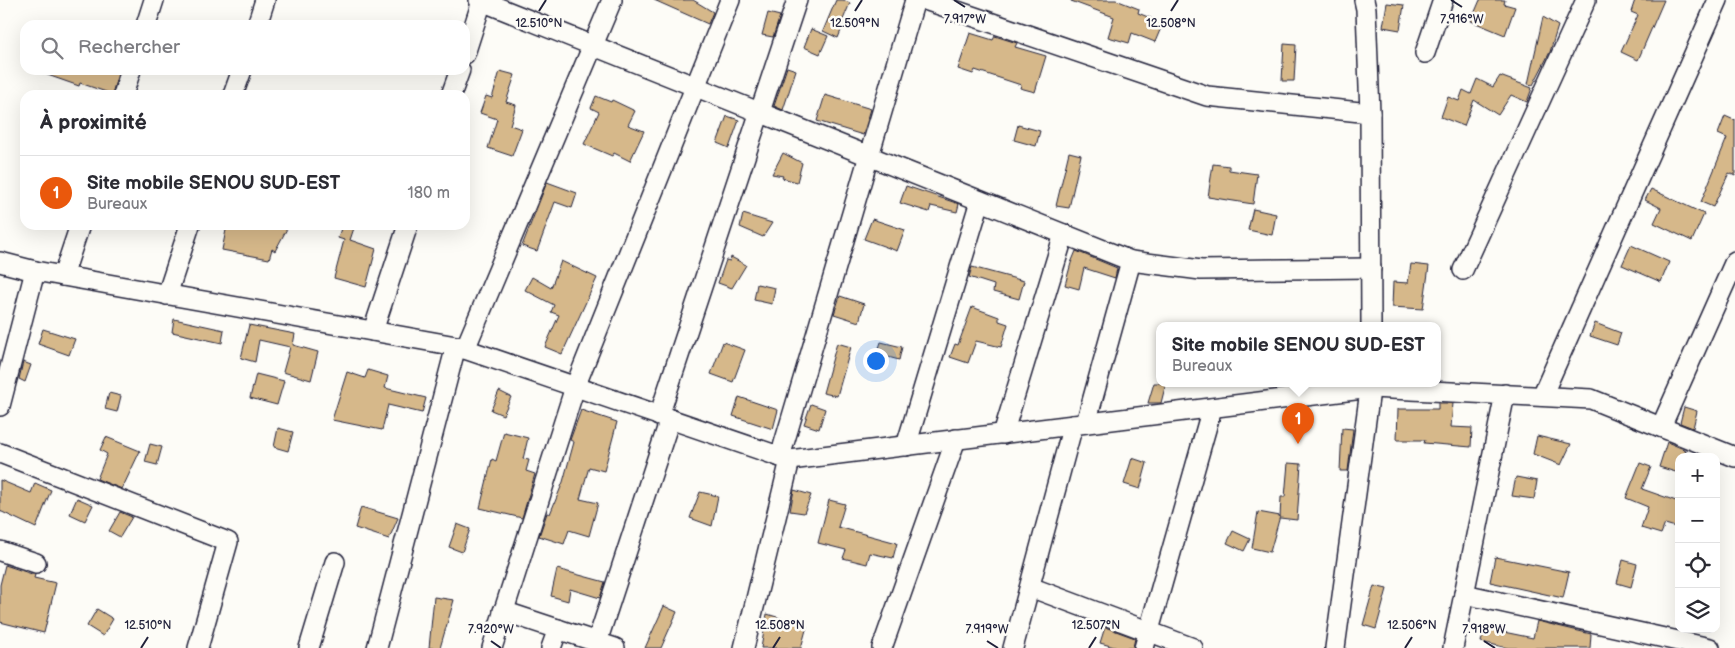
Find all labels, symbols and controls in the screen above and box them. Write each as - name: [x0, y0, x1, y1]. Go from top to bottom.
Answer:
- text: 7.917°W: [944, 12, 986, 27]
- text: 7.916°W: [1440, 12, 1484, 27]
- text: 12.510°N: [515, 16, 563, 31]
- text: 12.509°N: [830, 16, 880, 31]
- text: 12.508°N: [1146, 16, 1196, 31]
- search box: [20, 20, 470, 75]
- icon: search: [38, 34, 66, 62]
- text: Rechercher: [78, 36, 180, 59]
- text: À proximité: [40, 110, 147, 135]
- text: Site mobile SENOU SUD-EST: [87, 172, 340, 195]
- text: 1: [53, 184, 59, 203]
- text: 180 m: [408, 184, 450, 203]
- text: Bureaux: [87, 195, 147, 214]
- popup: [1156, 322, 1441, 387]
- text: Site mobile SENOU SUD-EST: [1172, 334, 1425, 357]
- your location: [863, 348, 889, 374]
- text: Bureaux: [1172, 357, 1232, 376]
- pin: 1: [1282, 403, 1314, 444]
- map controls: [1675, 453, 1720, 633]
- button: +: [1675, 453, 1720, 498]
- button: −: [1675, 498, 1720, 543]
- button: locate: [1675, 543, 1720, 588]
- button: layers: [1675, 588, 1720, 633]
- text: 12.510°N: [124, 618, 172, 633]
- text: 12.508°N: [755, 618, 805, 633]
- text: 12.507°N: [1072, 618, 1120, 633]
- text: 12.506°N: [1387, 618, 1437, 633]
- text: 7.920°W: [468, 622, 514, 637]
- text: 7.919°W: [965, 622, 1009, 637]
- text: 7.918°W: [1462, 622, 1506, 637]

